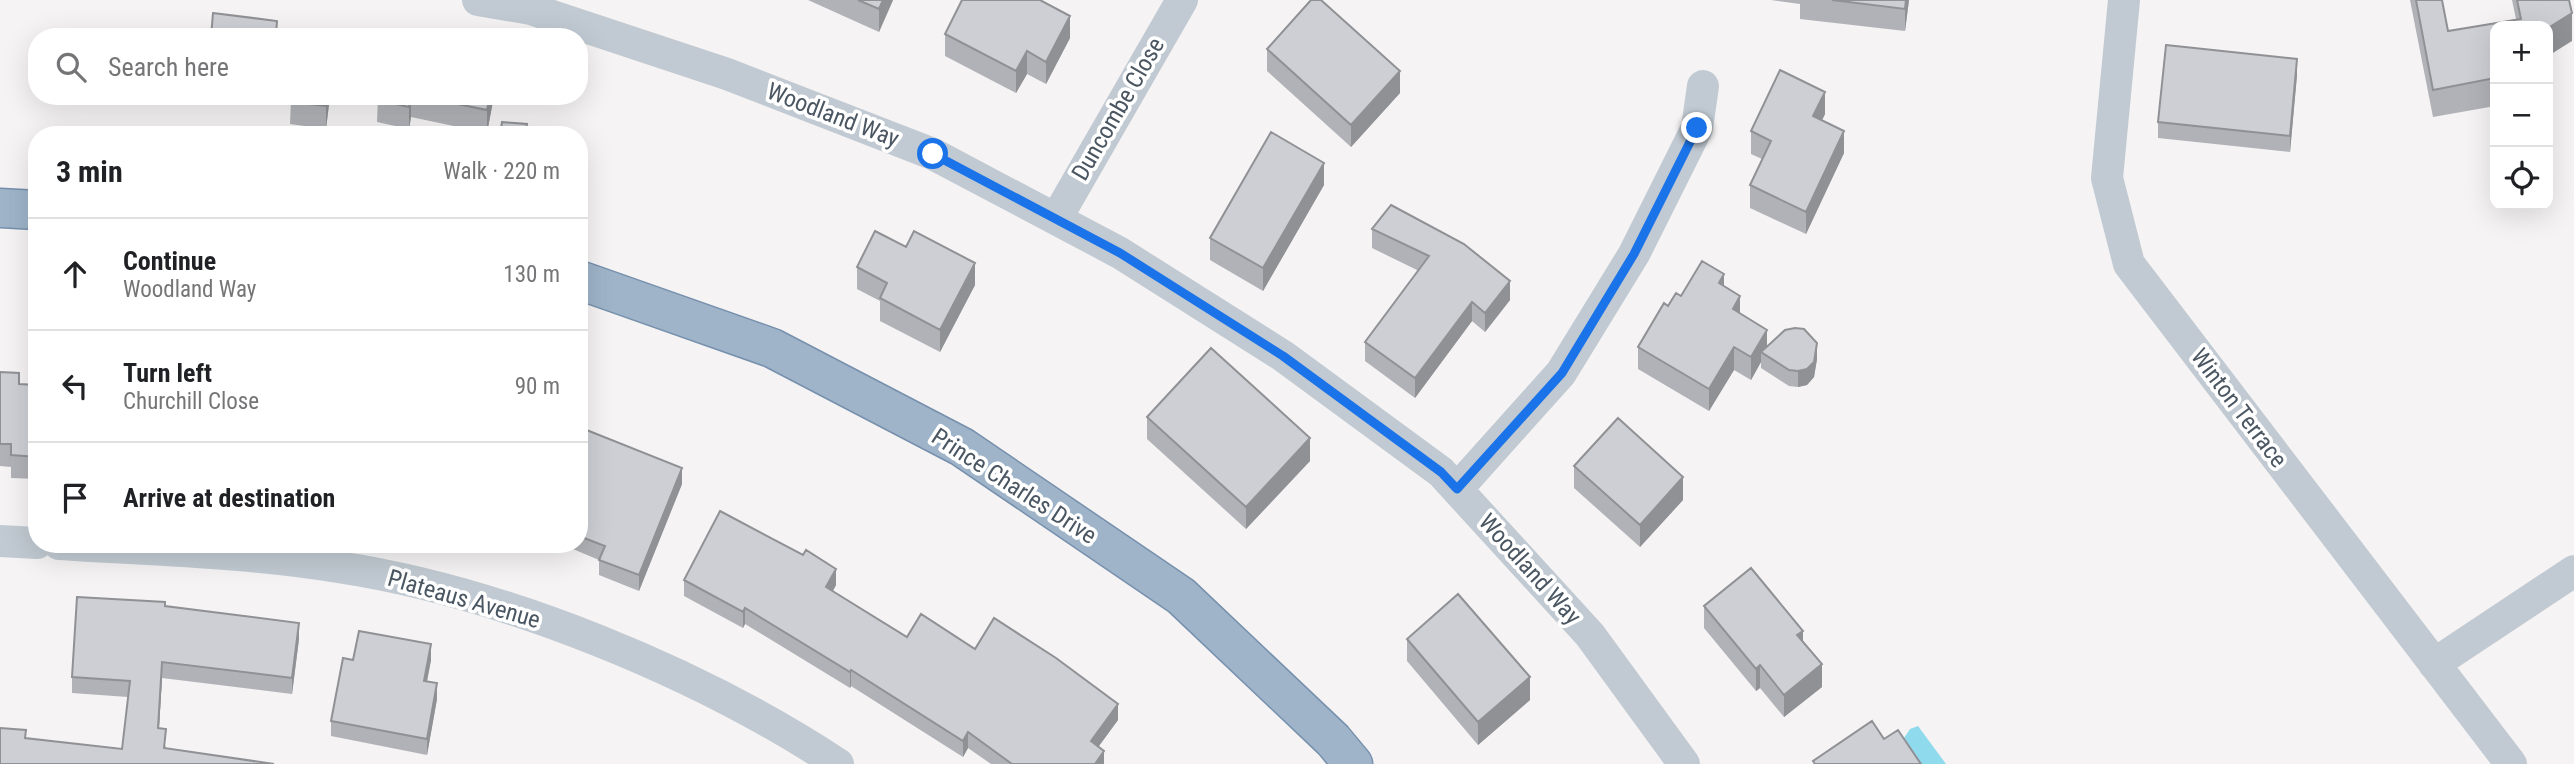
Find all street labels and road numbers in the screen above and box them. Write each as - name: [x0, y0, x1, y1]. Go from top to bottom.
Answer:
- street label: Duncombe Close: [1066, 33, 1170, 185]
- street label: Woodland Way: [763, 77, 903, 153]
- street label: Winton Terrace: [2185, 343, 2293, 473]
- street label: Prince Charles Drive: [926, 422, 1102, 550]
- street label: Woodland Way: [1473, 508, 1587, 630]
- street label: Plateaus Avenue: [385, 564, 543, 634]

